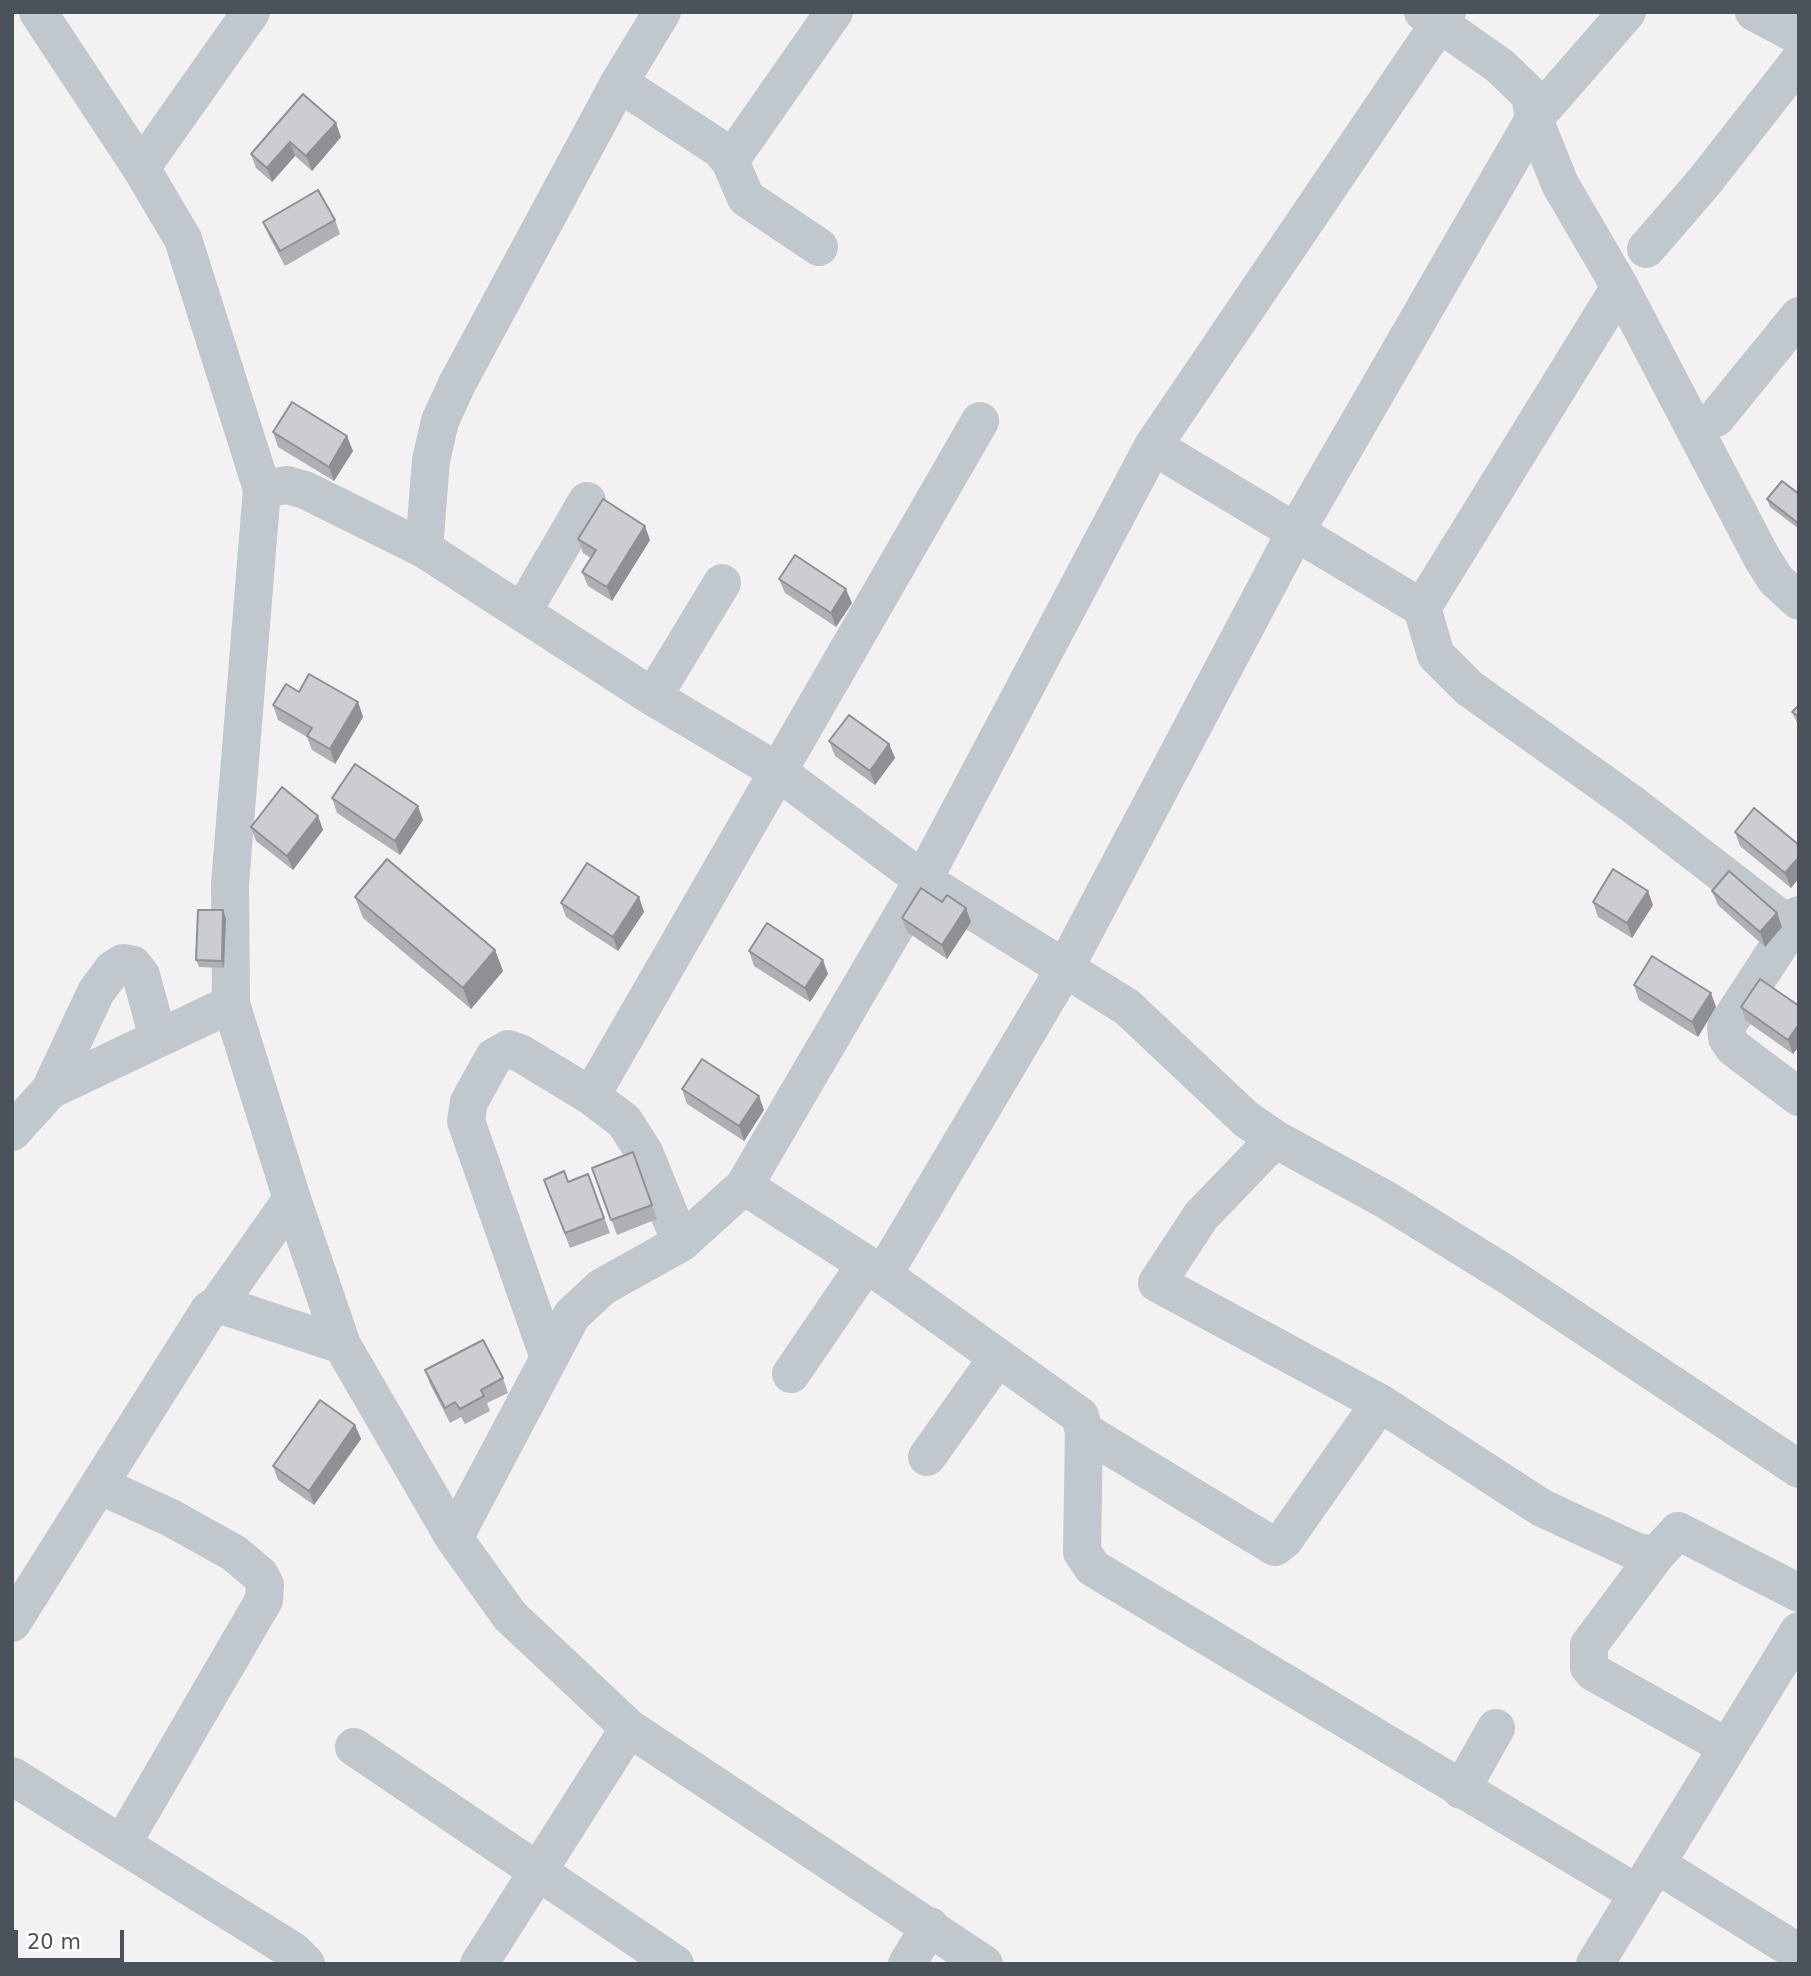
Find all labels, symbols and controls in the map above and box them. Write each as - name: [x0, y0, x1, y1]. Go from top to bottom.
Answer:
- scale bar: [18, 1916, 128, 1960]
- text: 20 m: [27, 1930, 81, 1954]

